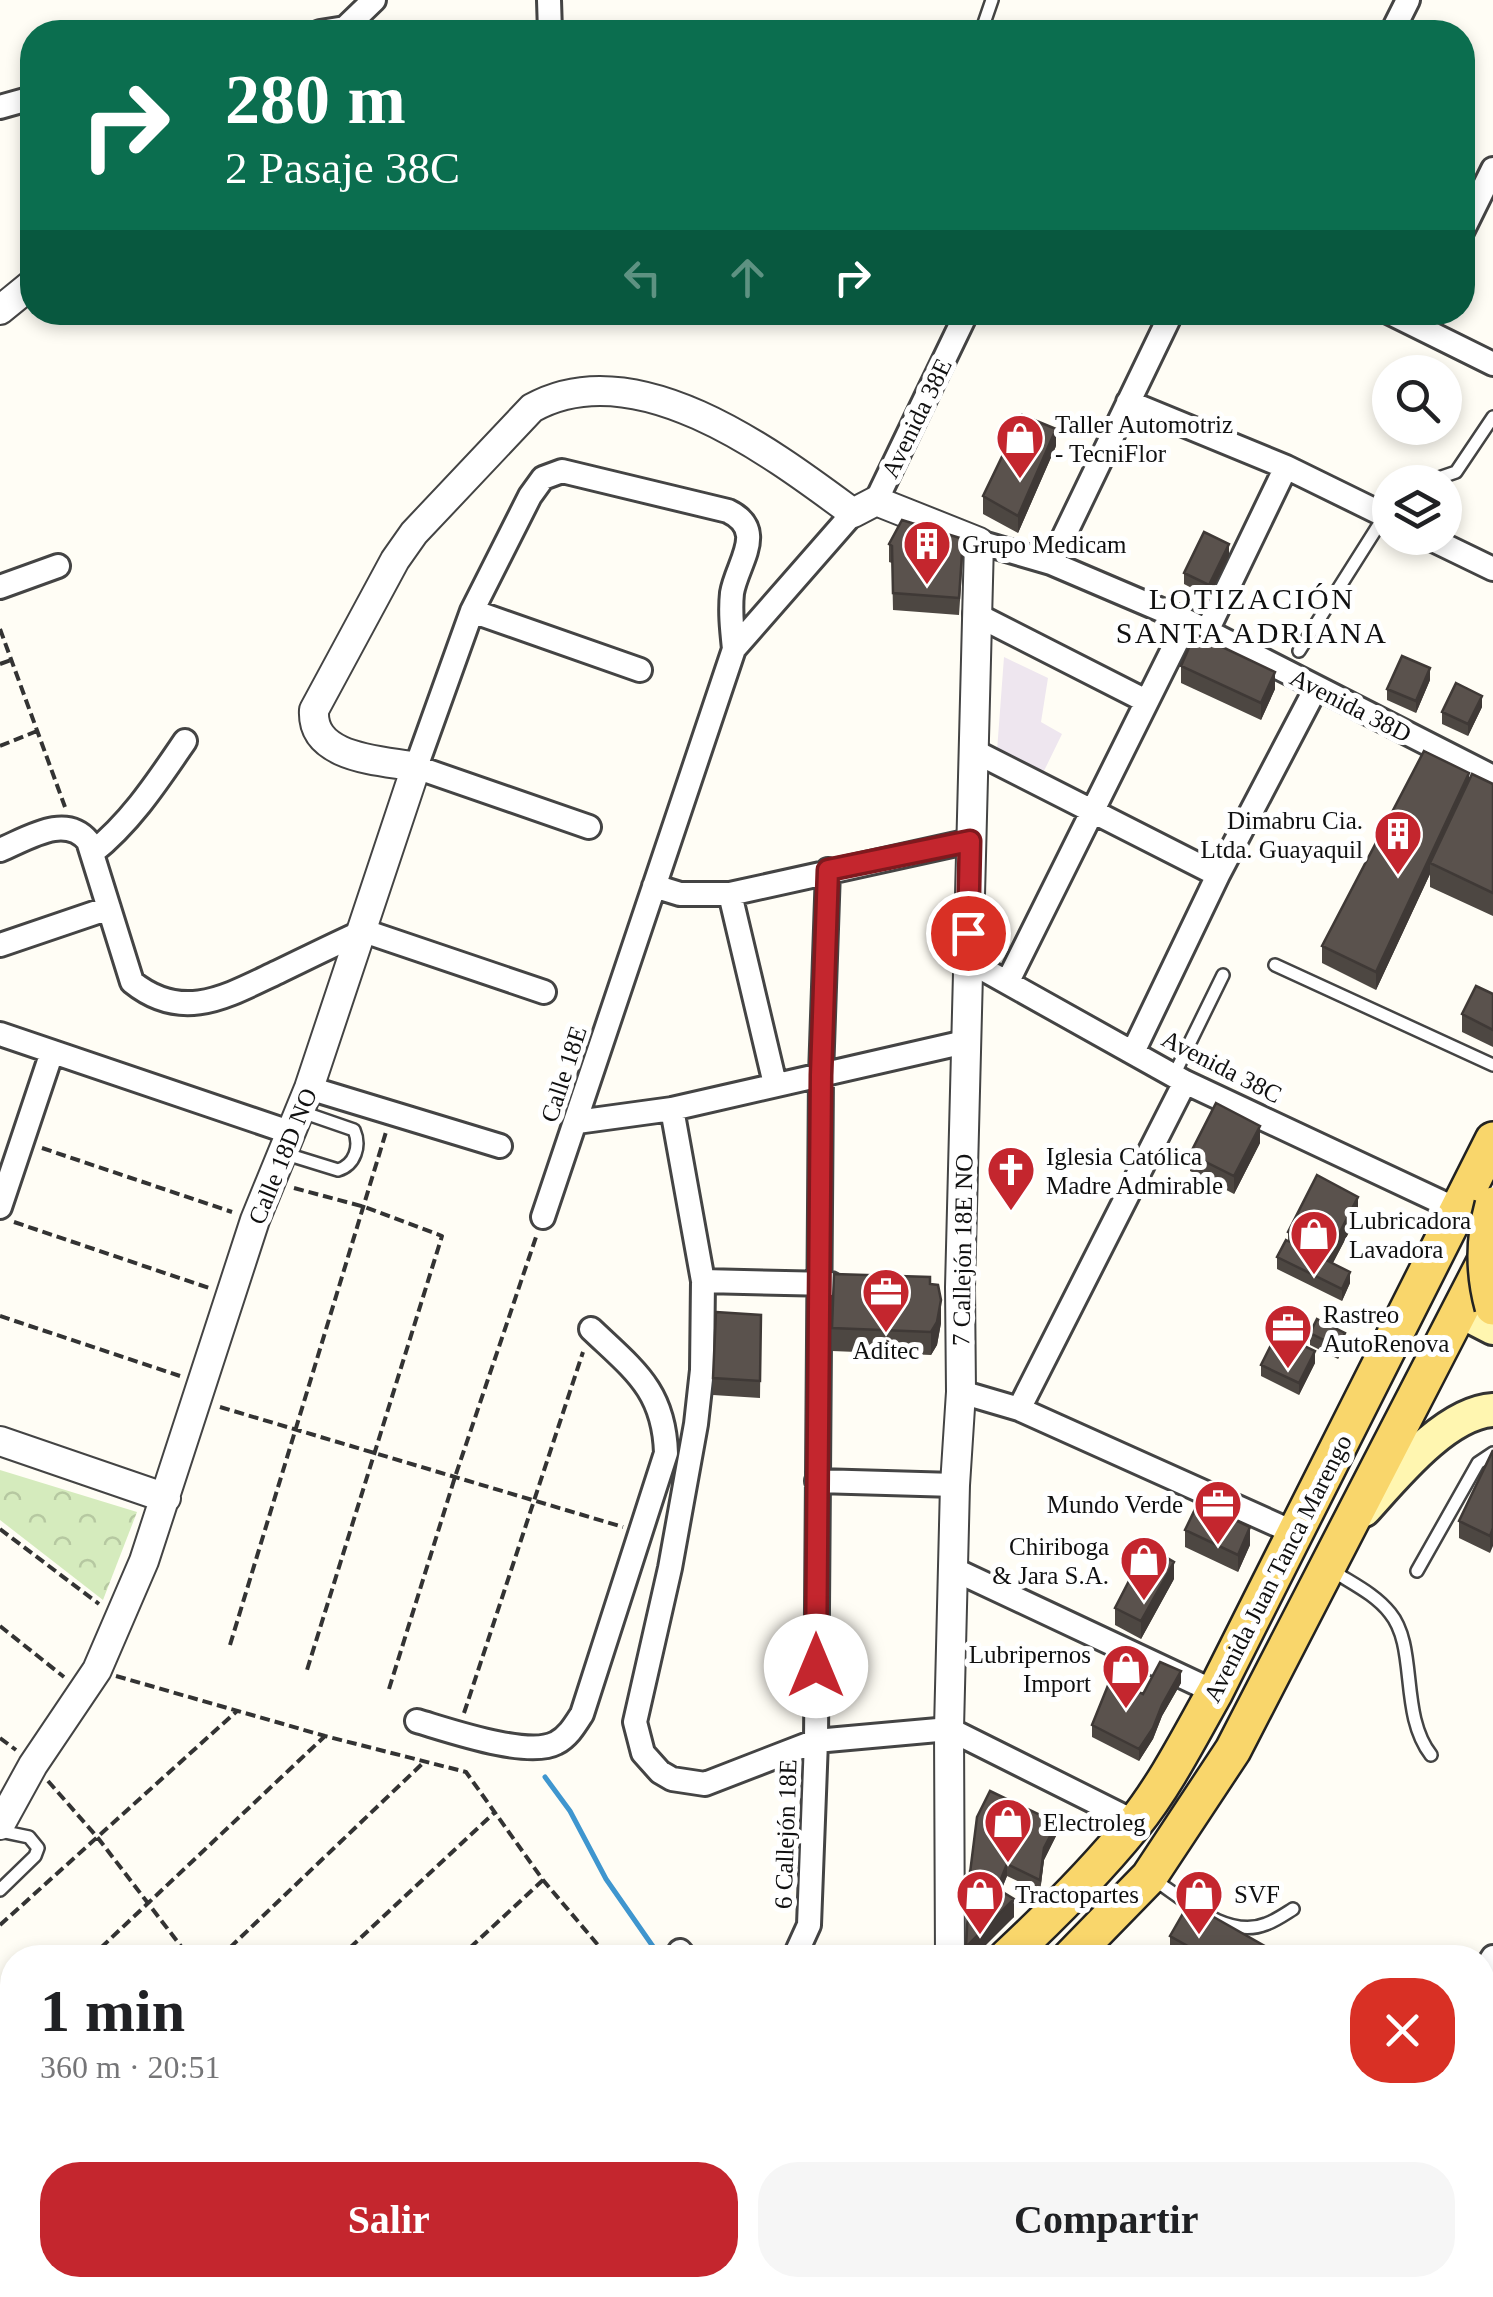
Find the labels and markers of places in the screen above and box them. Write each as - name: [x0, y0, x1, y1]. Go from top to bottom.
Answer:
- place label: Taller Automotriz - TecniFlor: [1055, 411, 1233, 467]
- shop icon: Taller Automotriz - TecniFlor: [994, 412, 1046, 480]
- building icon: Grupo Medicam: [901, 518, 953, 586]
- place label: Grupo Medicam: [962, 531, 1127, 558]
- place label: Dimabru Cia. Ltda. Guayaquil: [1201, 807, 1363, 863]
- building icon: Dimabru Cia. Ltda. Guayaquil: [1372, 808, 1424, 876]
- pin: [926, 891, 1011, 976]
- place label: Iglesia Católica Madre Admirable: [1046, 1143, 1223, 1199]
- church icon: Iglesia Católica Madre Admirable: [985, 1144, 1037, 1212]
- place label: Lubricadora Lavadora: [1349, 1207, 1471, 1263]
- shop icon: Lubricadora Lavadora: [1288, 1208, 1340, 1276]
- office icon: Aditec: [860, 1266, 912, 1334]
- place label: Rastreo AutoRenova: [1323, 1301, 1449, 1357]
- office icon: Rastreo AutoRenova: [1262, 1302, 1314, 1370]
- place label: Aditec: [853, 1337, 919, 1364]
- office icon: Mundo Verde: [1192, 1478, 1244, 1546]
- place label: Mundo Verde: [1047, 1491, 1183, 1518]
- place label: Chiriboga & Jara S.A.: [992, 1533, 1109, 1589]
- shop icon: Chiriboga & Jara S.A.: [1118, 1534, 1170, 1602]
- place label: Lubripernos Import: [969, 1641, 1091, 1697]
- shop icon: Lubripernos Import: [1100, 1642, 1152, 1710]
- shop icon: Electroleg: [982, 1796, 1034, 1864]
- place label: Electroleg: [1043, 1809, 1146, 1836]
- shop icon: Tractopartes: [954, 1868, 1006, 1936]
- shop icon: SVF: [1173, 1868, 1225, 1936]
- place label: Tractopartes: [1015, 1881, 1139, 1908]
- place label: SVF: [1234, 1881, 1280, 1908]

